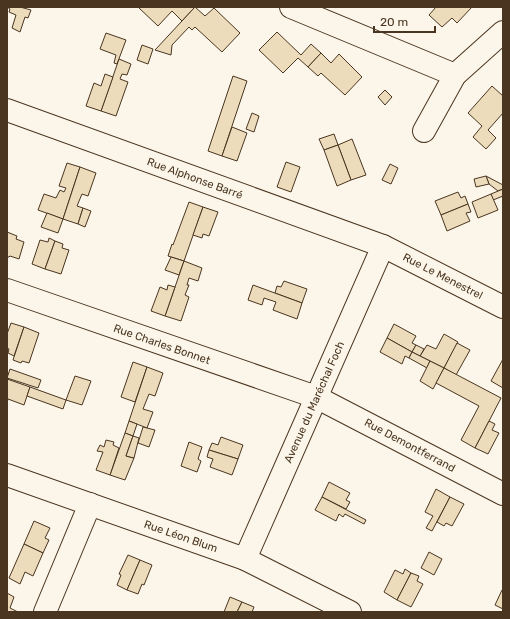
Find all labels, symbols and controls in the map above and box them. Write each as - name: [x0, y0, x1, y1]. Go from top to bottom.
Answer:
- scale bar: [374, 8, 435, 34]
- text: 20 m: [380, 15, 408, 29]
- street label: Rue Alphonse Barré: [145, 155, 244, 202]
- street label: Rue Le Menestrel: [401, 251, 485, 302]
- street label: Rue Charles Bonnet: [112, 322, 213, 367]
- street label: Avenue du Maréchal Foch: [282, 339, 347, 465]
- street label: Rue Demontferrand: [362, 416, 458, 475]
- street label: Rue Léon Blum: [142, 518, 220, 555]

